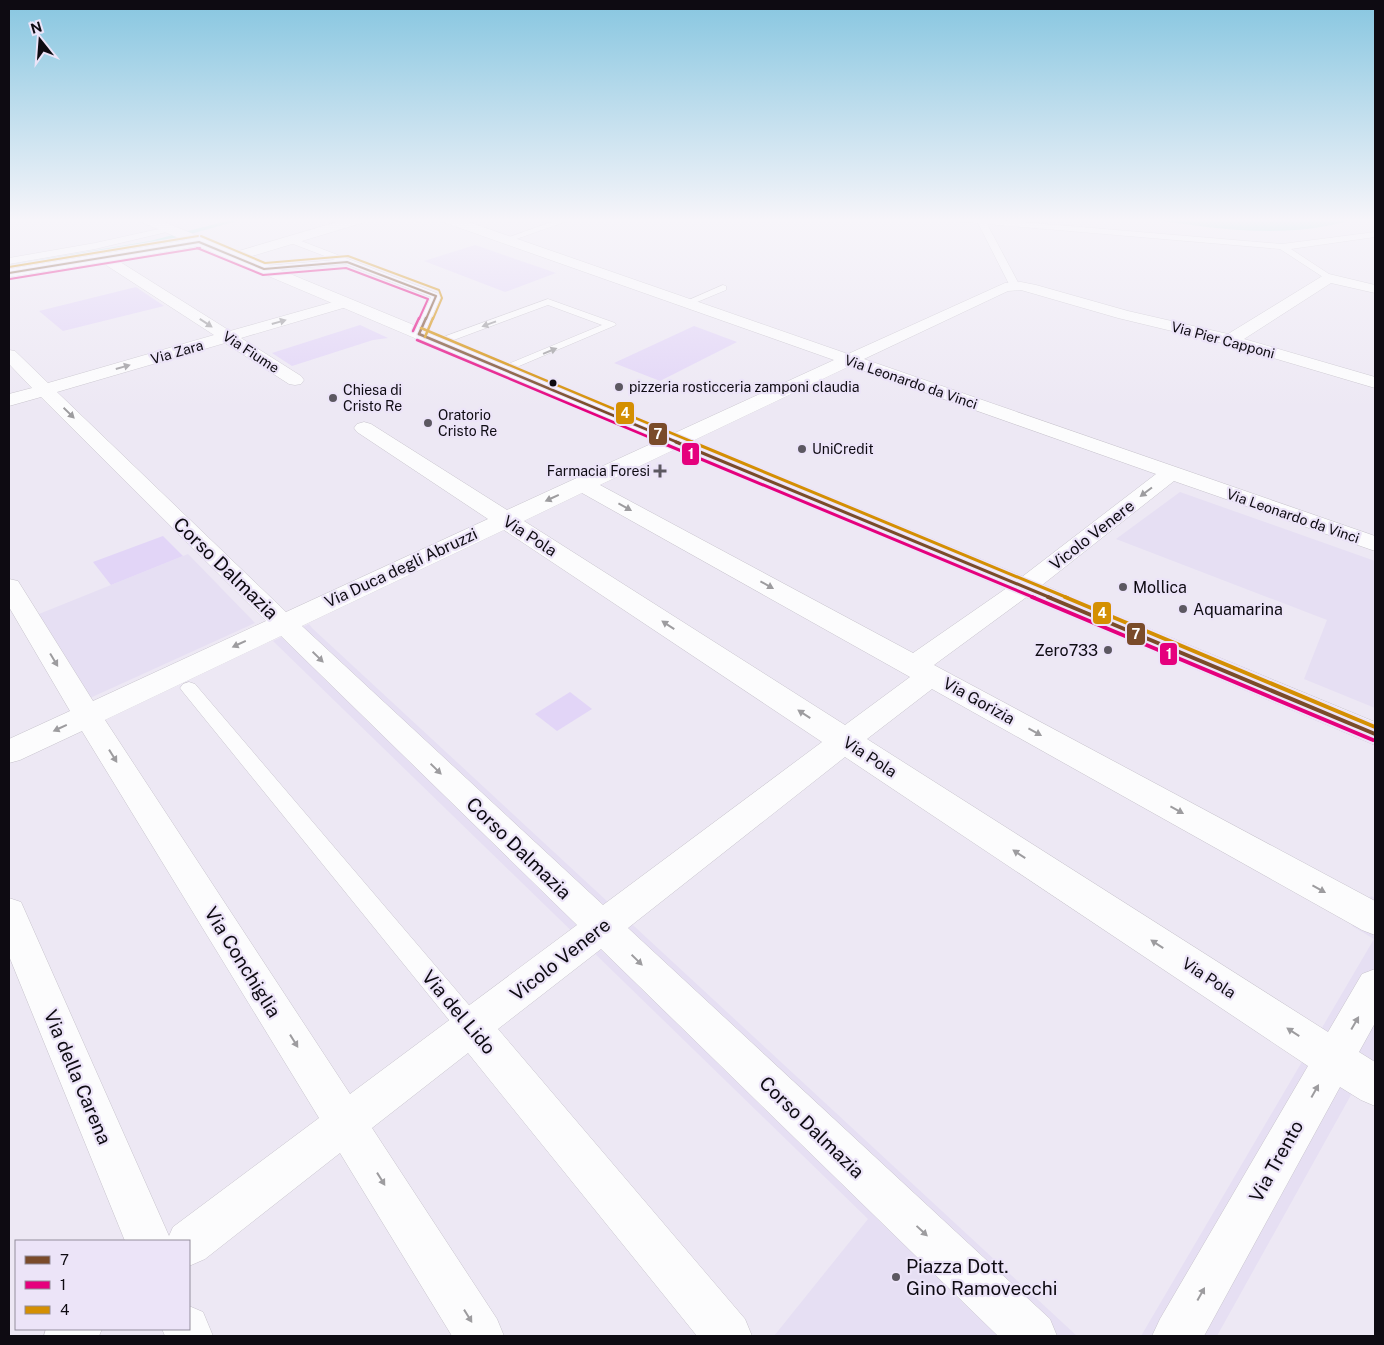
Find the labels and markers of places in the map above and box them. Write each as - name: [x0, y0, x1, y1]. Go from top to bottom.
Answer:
- unlabelled marker: [548, 378, 558, 388]
- place label: pizzeria rosticceria zamponi claudia: [629, 379, 859, 395]
- marker: pizzeria rosticceria zamponi claudia: [613, 381, 625, 393]
- place label: Chiesa di Cristo Re: [343, 382, 402, 414]
- marker: Chiesa di Cristo Re: [327, 392, 339, 404]
- place label: Oratorio Cristo Re: [438, 407, 497, 439]
- marker: Oratorio Cristo Re: [422, 417, 434, 429]
- place label: UniCredit: [812, 441, 874, 457]
- marker: UniCredit: [796, 443, 808, 455]
- place label: Farmacia Foresi: [547, 463, 650, 479]
- marker: Farmacia Foresi: [654, 465, 666, 477]
- place label: Mollica: [1133, 578, 1187, 597]
- marker: Mollica: [1117, 581, 1129, 593]
- place label: Aquamarina: [1193, 600, 1283, 619]
- marker: Aquamarina: [1177, 603, 1189, 615]
- place label: Zero733: [1034, 641, 1098, 660]
- marker: Zero733: [1102, 644, 1114, 656]
- place label: Piazza Dott. Gino Ramovecchi: [906, 1255, 1057, 1299]
- marker: Piazza Dott. Gino Ramovecchi: [890, 1271, 902, 1283]

